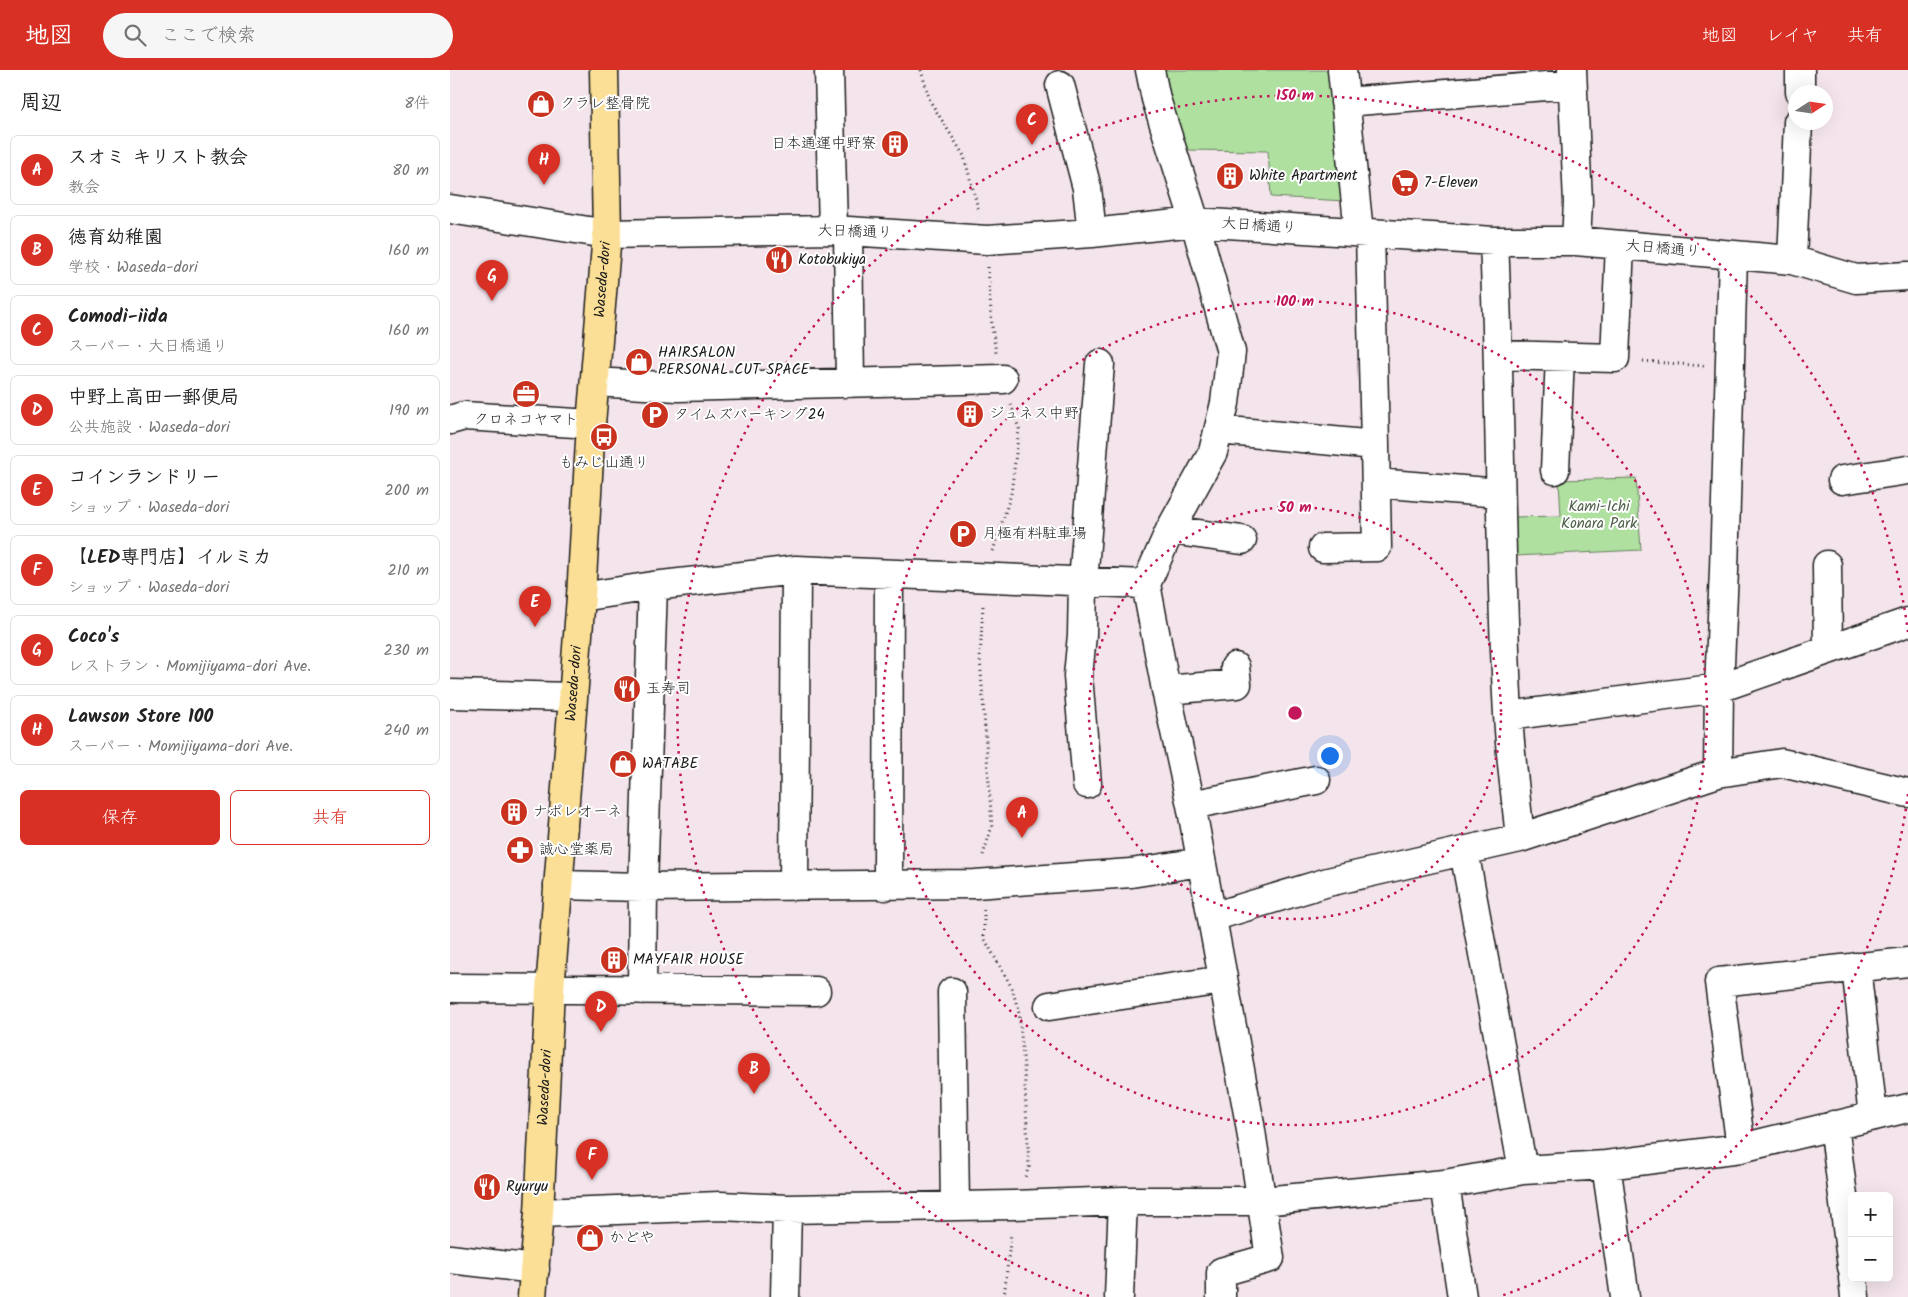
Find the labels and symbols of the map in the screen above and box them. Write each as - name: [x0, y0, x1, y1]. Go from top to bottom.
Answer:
- text: 150 m: [1276, 84, 1314, 108]
- north arrow: [1788, 85, 1833, 130]
- shop icon: クラレ整骨院: [526, 89, 556, 119]
- place label: クラレ整骨院: [560, 92, 650, 116]
- pin: C: [1016, 104, 1048, 145]
- building icon: 日本通運中野寮: [880, 129, 910, 159]
- place label: 日本通運中野寮: [771, 132, 876, 156]
- pin: H: [528, 144, 560, 185]
- building icon: White Apartment: [1215, 161, 1245, 191]
- place label: White Apartment: [1249, 164, 1358, 188]
- supermarket icon: 7-Eleven: [1390, 168, 1420, 198]
- place label: 7-Eleven: [1424, 171, 1478, 195]
- street label: 大日橋通り: [1221, 211, 1297, 241]
- street label: 大日橋通り: [817, 219, 893, 245]
- street label: 大日橋通り: [1625, 234, 1701, 264]
- street label: Waseda-dori: [588, 239, 618, 319]
- restaurant icon: Kotobukiya: [764, 245, 794, 275]
- place label: Kotobukiya: [798, 248, 866, 272]
- pin: G: [476, 260, 508, 301]
- text: 100 m: [1276, 290, 1314, 314]
- place label: HAIRSALON PERSONAL CUT SPACE: [658, 341, 811, 382]
- shop icon: HAIRSALON PERSONAL CUT SPACE: [624, 347, 654, 377]
- office icon: クロネコヤマト: [511, 379, 541, 409]
- building icon: ジュネス中野: [955, 399, 985, 429]
- parking icon: タイムズパーキング24: [640, 400, 670, 430]
- place label: ジュネス中野: [989, 402, 1079, 426]
- place label: タイムズパーキング24: [674, 403, 825, 427]
- place label: クロネコヤマト: [473, 408, 579, 432]
- bus stop icon: もみじ山通り: [589, 422, 619, 452]
- place label: もみじ山通り: [559, 451, 649, 475]
- park label: Kami-Ichi Konara Park: [1561, 495, 1638, 536]
- text: 50 m: [1277, 496, 1312, 520]
- parking icon: 月極有料駐車場: [948, 519, 978, 549]
- place label: 月極有料駐車場: [982, 522, 1087, 546]
- pin: E: [519, 586, 551, 627]
- street label: Waseda-dori: [559, 643, 589, 722]
- restaurant icon: 玉寿司: [612, 674, 642, 704]
- place label: 玉寿司: [646, 677, 691, 701]
- centre of rings: [1286, 704, 1304, 722]
- your location: [1317, 743, 1343, 769]
- shop icon: WATABE: [608, 749, 638, 779]
- place label: WATABE: [642, 752, 700, 776]
- building icon: ナポレオーネ: [499, 797, 529, 827]
- pin: A: [1006, 797, 1038, 838]
- place label: ナポレオーネ: [533, 800, 622, 824]
- pharmacy icon: 誠心堂薬局: [505, 835, 535, 865]
- place label: 誠心堂薬局: [539, 838, 614, 862]
- building icon: MAYFAIR HOUSE: [599, 945, 629, 975]
- place label: MAYFAIR HOUSE: [633, 948, 745, 972]
- pin: D: [585, 991, 617, 1032]
- street label: Waseda-dori: [531, 1047, 559, 1126]
- pin: B: [738, 1053, 770, 1094]
- pin: F: [576, 1139, 608, 1180]
- restaurant icon: Ryuryu: [472, 1172, 502, 1202]
- place label: Ryuryu: [506, 1175, 548, 1199]
- shop icon: かどや: [575, 1223, 605, 1253]
- place label: かどや: [609, 1226, 655, 1250]

